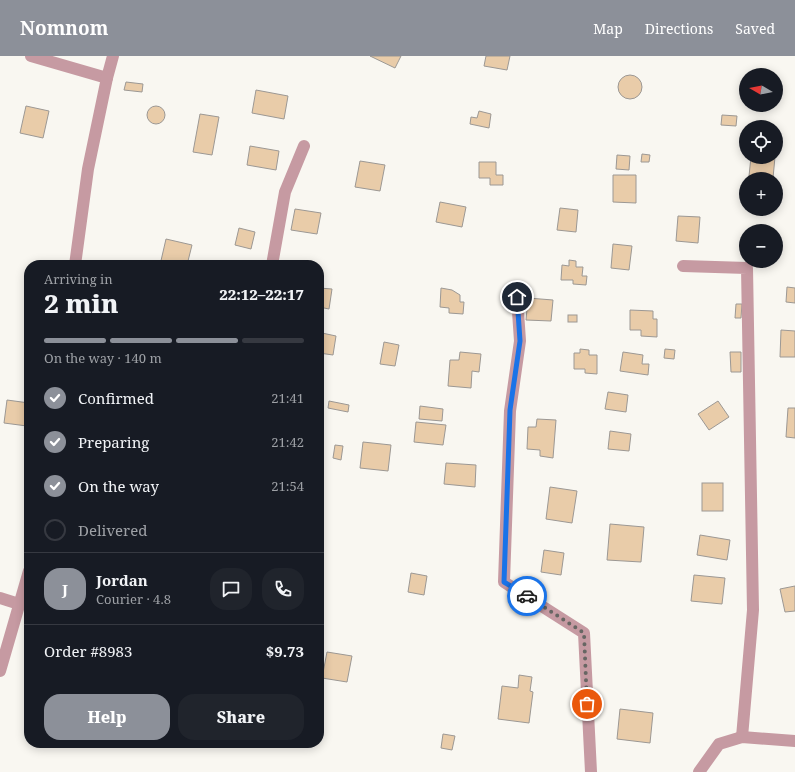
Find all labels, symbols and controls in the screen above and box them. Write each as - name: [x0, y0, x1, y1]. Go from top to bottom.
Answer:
- text: Nomnom: [20, 15, 108, 41]
- text: Map: [593, 19, 623, 38]
- text: Directions: [645, 19, 713, 38]
- text: Saved: [735, 19, 775, 38]
- north arrow: [739, 68, 783, 112]
- map controls: [739, 68, 783, 268]
- button: locate: [739, 120, 783, 164]
- button: +: [739, 172, 783, 216]
- button: −: [739, 224, 783, 268]
- text: Arriving in: [44, 270, 113, 288]
- pin: [500, 280, 534, 314]
- text: 22:12–22:17: [219, 284, 304, 304]
- text: 2 min: [44, 285, 119, 321]
- icon: home: [506, 286, 528, 308]
- text: On the way · 140 m: [44, 349, 162, 367]
- icon: check: [44, 387, 66, 409]
- text: Confirmed: [78, 388, 154, 408]
- text: 21:41: [271, 389, 304, 407]
- icon: check: [44, 431, 66, 453]
- text: Preparing: [78, 432, 149, 452]
- text: 21:42: [271, 433, 304, 451]
- icon: check: [44, 475, 66, 497]
- text: On the way: [78, 476, 159, 496]
- text: 21:54: [271, 477, 304, 495]
- text: Delivered: [78, 520, 147, 540]
- button: chat: [210, 568, 252, 610]
- button: phone: [262, 568, 304, 610]
- text: Jordan: [96, 570, 148, 590]
- courier: [507, 576, 547, 616]
- text: J: [62, 579, 68, 599]
- icon: car: [516, 585, 538, 607]
- text: Courier · 4.8: [96, 590, 171, 608]
- text: Order #8983: [44, 641, 132, 661]
- text: $9.73: [266, 641, 304, 661]
- pin: [570, 687, 604, 721]
- icon: bag: [576, 693, 598, 715]
- button: Help: [44, 694, 170, 740]
- button: Share: [178, 694, 304, 740]

